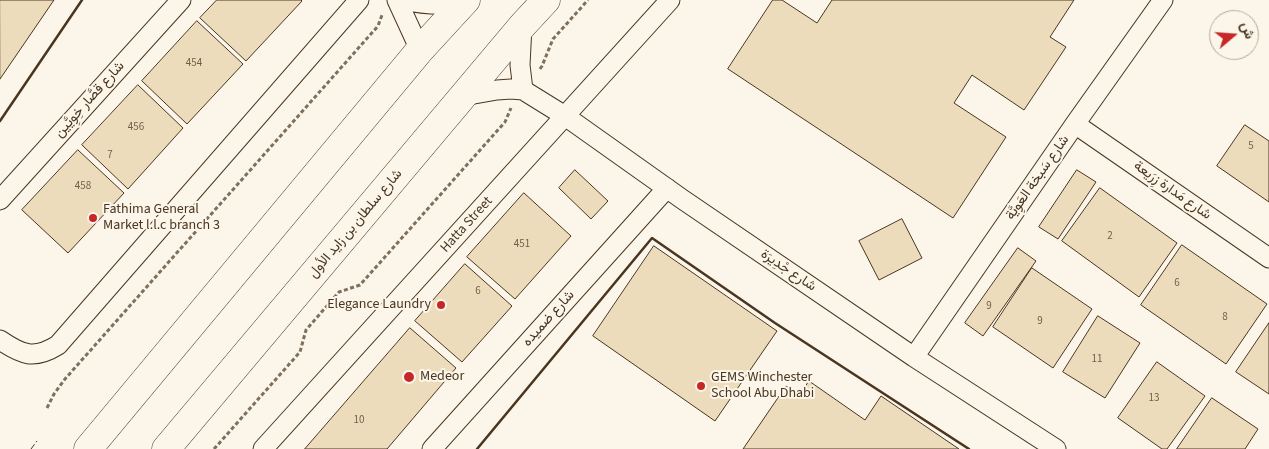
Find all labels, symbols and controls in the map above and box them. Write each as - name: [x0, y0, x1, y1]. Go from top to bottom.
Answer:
- north arrow: [1209, 10, 1259, 60]
- text: ش: [1235, 20, 1259, 42]
- house number: 454: [186, 57, 202, 71]
- street label: شارع قصَّار خِوِيَّين: [51, 58, 129, 142]
- house number: 456: [128, 121, 144, 135]
- street label: شارع سَبخة العَوِيَّة: [1003, 132, 1073, 224]
- house number: 5: [1248, 140, 1254, 154]
- house number: 7: [107, 149, 113, 163]
- street label: شارع مَدارة زِرَيعة: [1130, 158, 1214, 224]
- street label: شارع سلطان بن زايد الأول: [306, 166, 406, 282]
- house number: 458: [75, 180, 91, 194]
- street label: Hatta Street: [437, 193, 497, 257]
- place label: Fathima General Market l.l.c branch 3: [103, 202, 220, 234]
- marker: Fathima General Market l.l.c branch 3: [87, 212, 99, 224]
- house number: 2: [1107, 230, 1113, 244]
- house number: 451: [514, 238, 530, 252]
- street label: شارع جْدِيرَة: [757, 246, 819, 296]
- house number: 6: [1174, 277, 1180, 291]
- house number: 6: [475, 285, 481, 299]
- street label: شارع ضميده: [519, 287, 579, 351]
- place label: Elegance Laundry: [327, 297, 431, 313]
- marker: Elegance Laundry: [435, 299, 447, 311]
- house number: 9: [986, 300, 992, 314]
- house number: 8: [1222, 311, 1228, 325]
- house number: 9: [1037, 315, 1043, 329]
- house number: 11: [1092, 353, 1102, 367]
- place label: Medeor: [420, 369, 464, 385]
- marker: Medeor: [402, 370, 416, 384]
- place label: GEMS Winchester School Abu Dhabi: [711, 370, 814, 402]
- marker: GEMS Winchester School Abu Dhabi: [695, 380, 707, 392]
- house number: 13: [1149, 392, 1159, 406]
- house number: 10: [354, 414, 364, 428]

